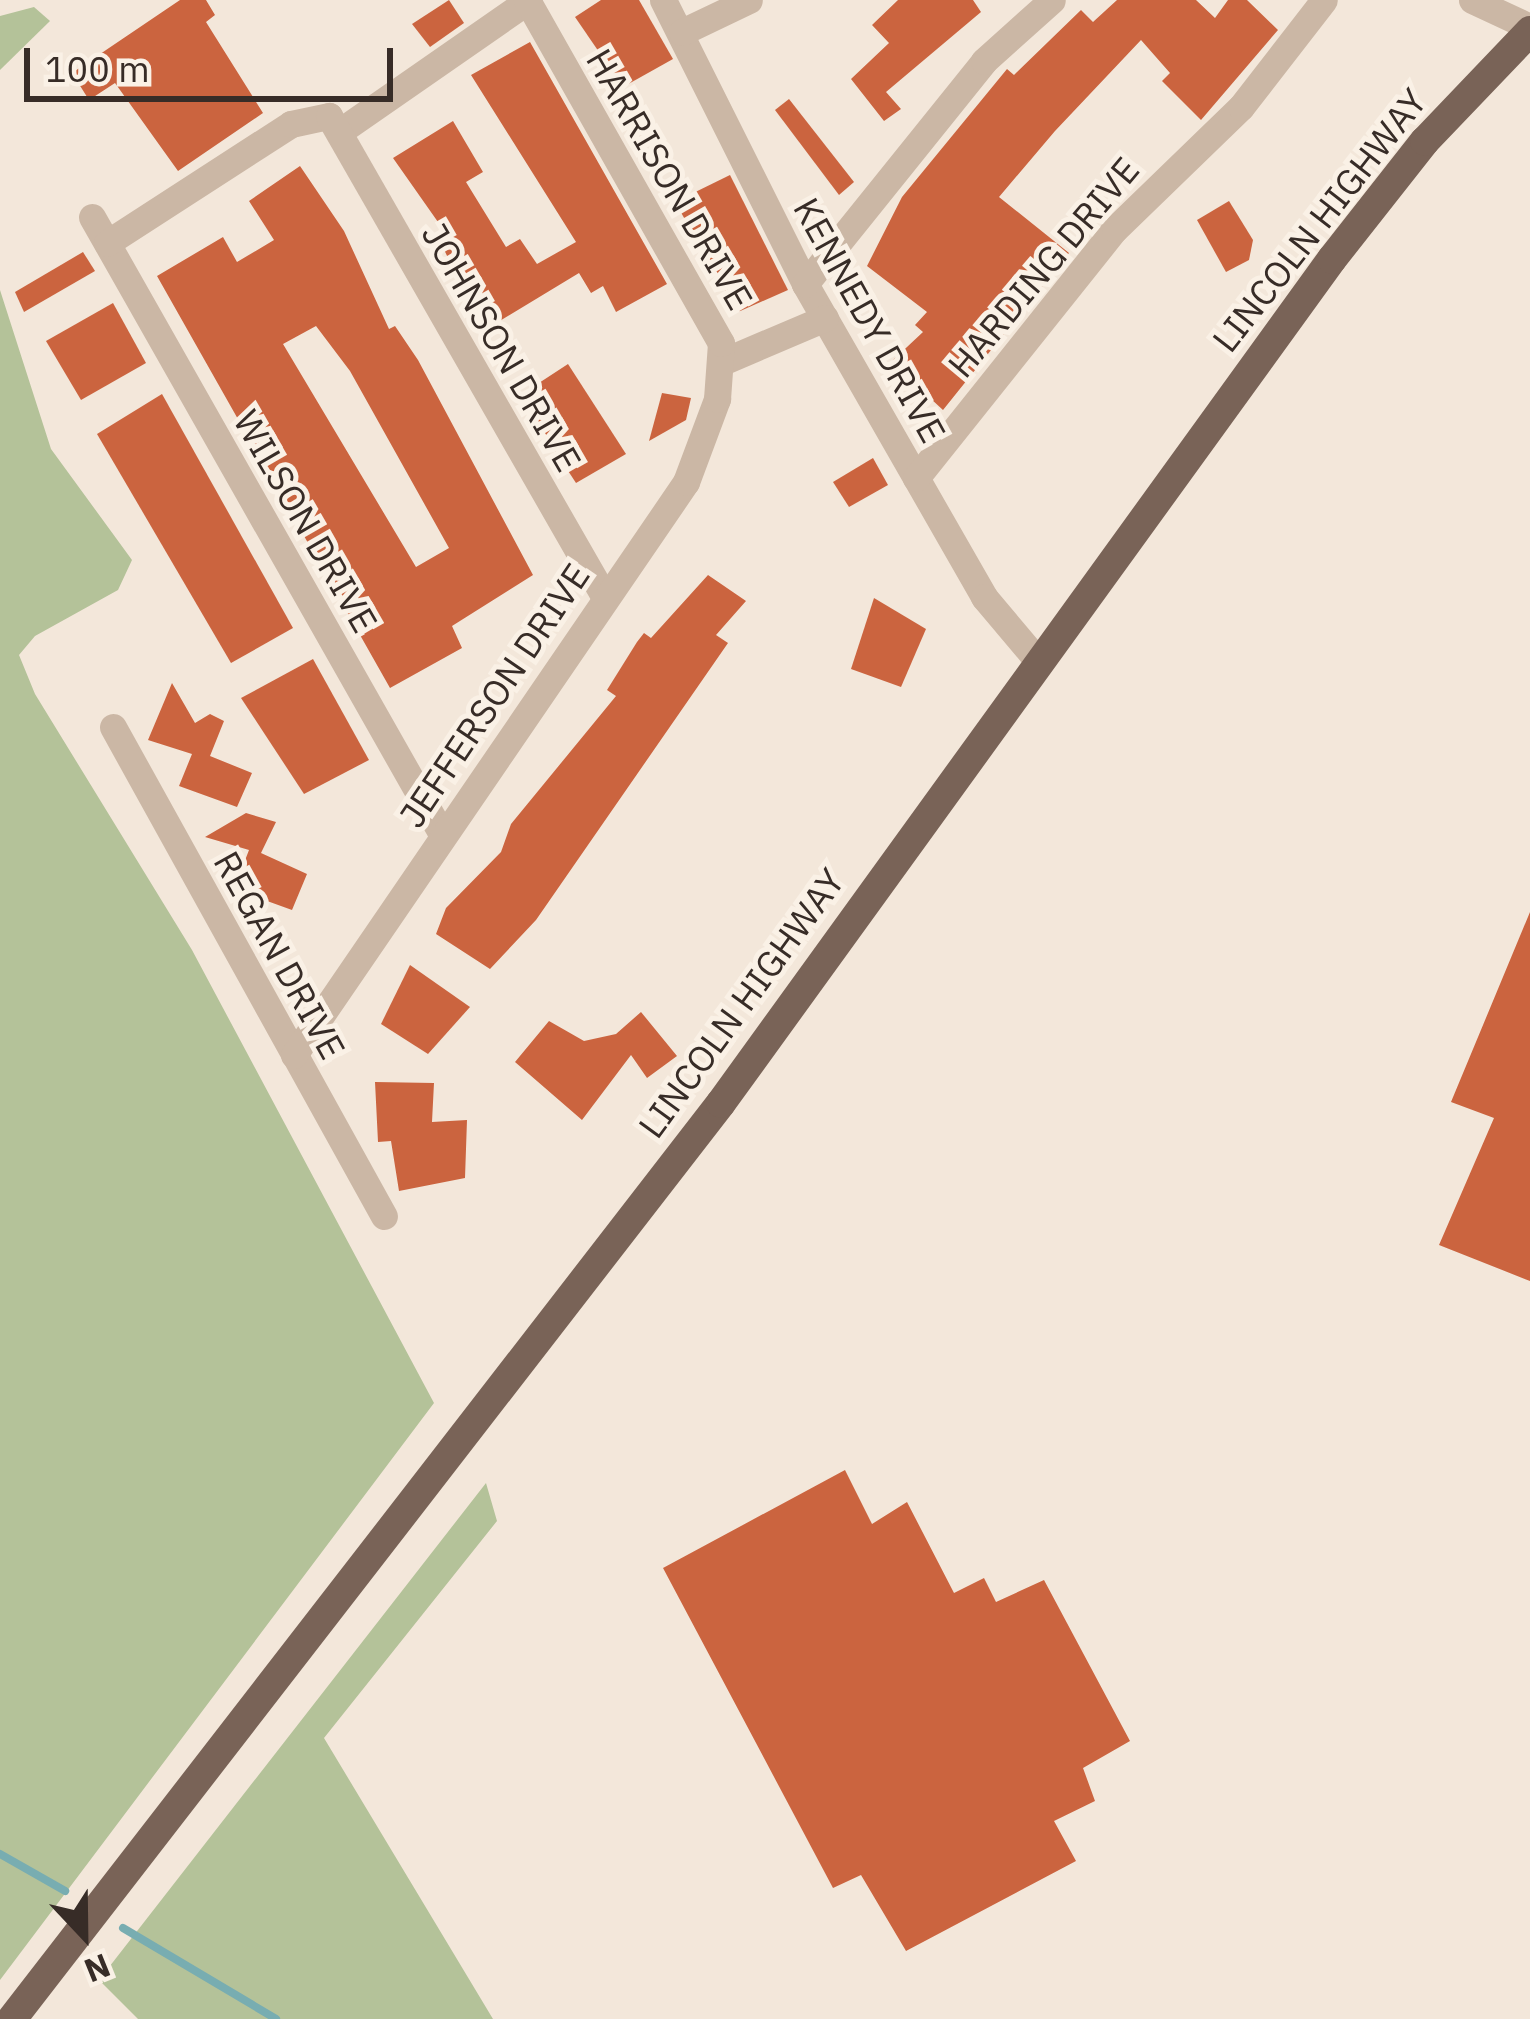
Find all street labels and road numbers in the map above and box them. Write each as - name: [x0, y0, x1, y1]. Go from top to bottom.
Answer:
- street label: HARRISON DRIVE: [578, 41, 762, 317]
- street label: LINCOLN HIGHWAY: [1203, 80, 1435, 360]
- street label: HARDING DRIVE: [939, 148, 1147, 386]
- street label: KENNEDY DRIVE: [785, 190, 955, 450]
- street label: JOHNSON DRIVE: [413, 215, 591, 479]
- street label: WILSON DRIVE: [225, 402, 387, 640]
- street label: JEFFERSON DRIVE: [390, 555, 598, 835]
- street label: REGAN DRIVE: [205, 844, 355, 1066]
- street label: LINCOLN HIGHWAY: [629, 860, 853, 1146]

